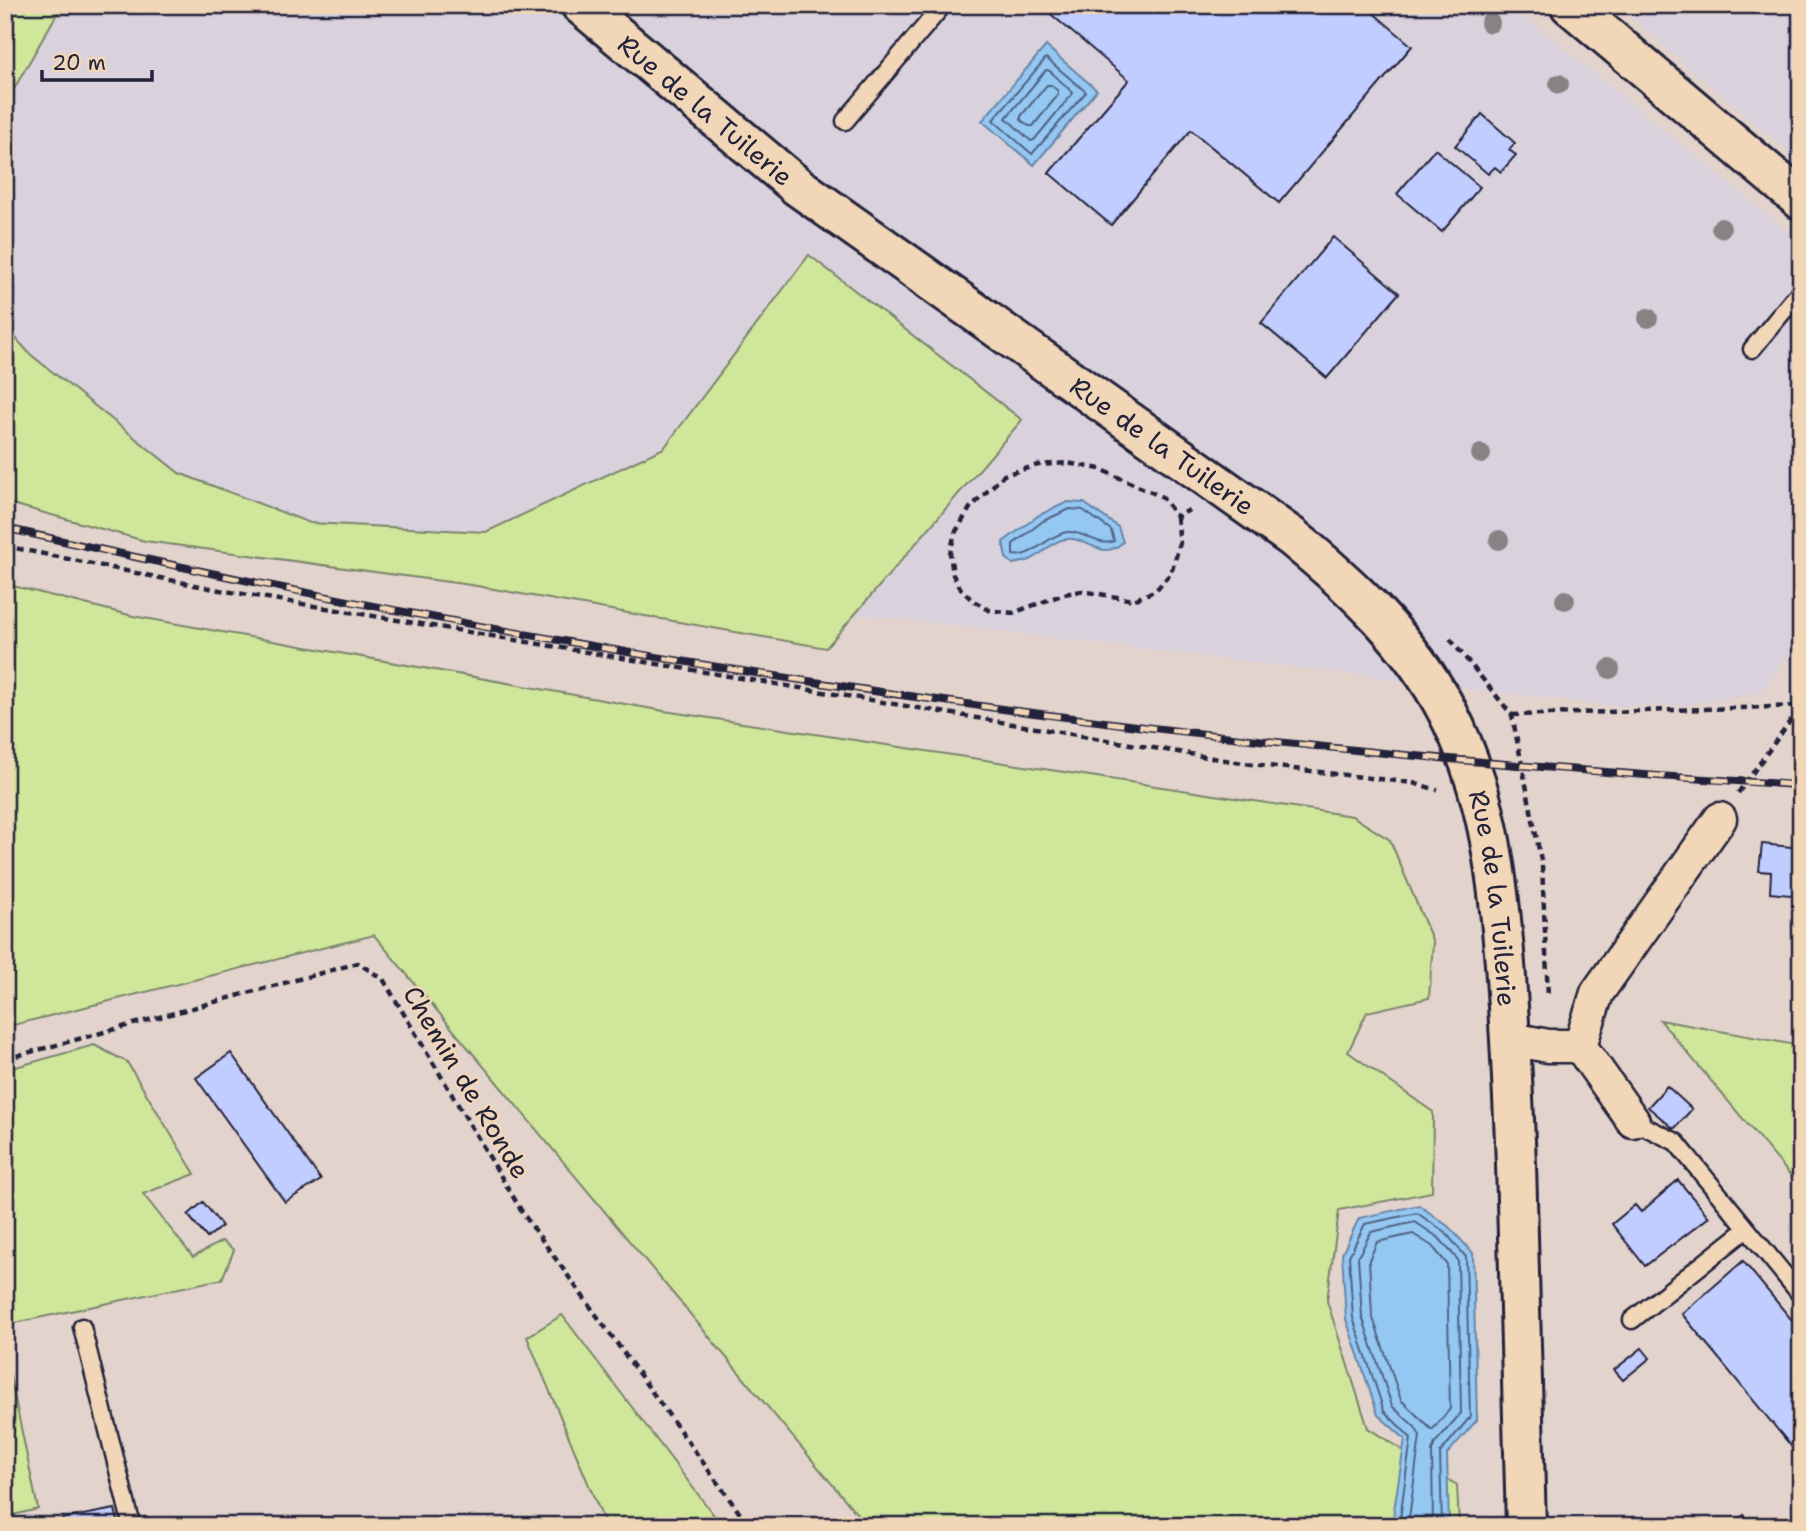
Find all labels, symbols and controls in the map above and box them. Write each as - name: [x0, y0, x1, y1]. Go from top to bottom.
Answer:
- street label: Rue de la Tuilerie: [611, 26, 801, 193]
- scale bar: [42, 38, 152, 82]
- text: 20 m: [52, 49, 106, 77]
- street label: Rue de la Tuilerie: [1063, 368, 1262, 523]
- street label: Rue de la Tuilerie: [1461, 786, 1526, 1008]
- street label: Chemin de Ronde: [395, 979, 539, 1185]

